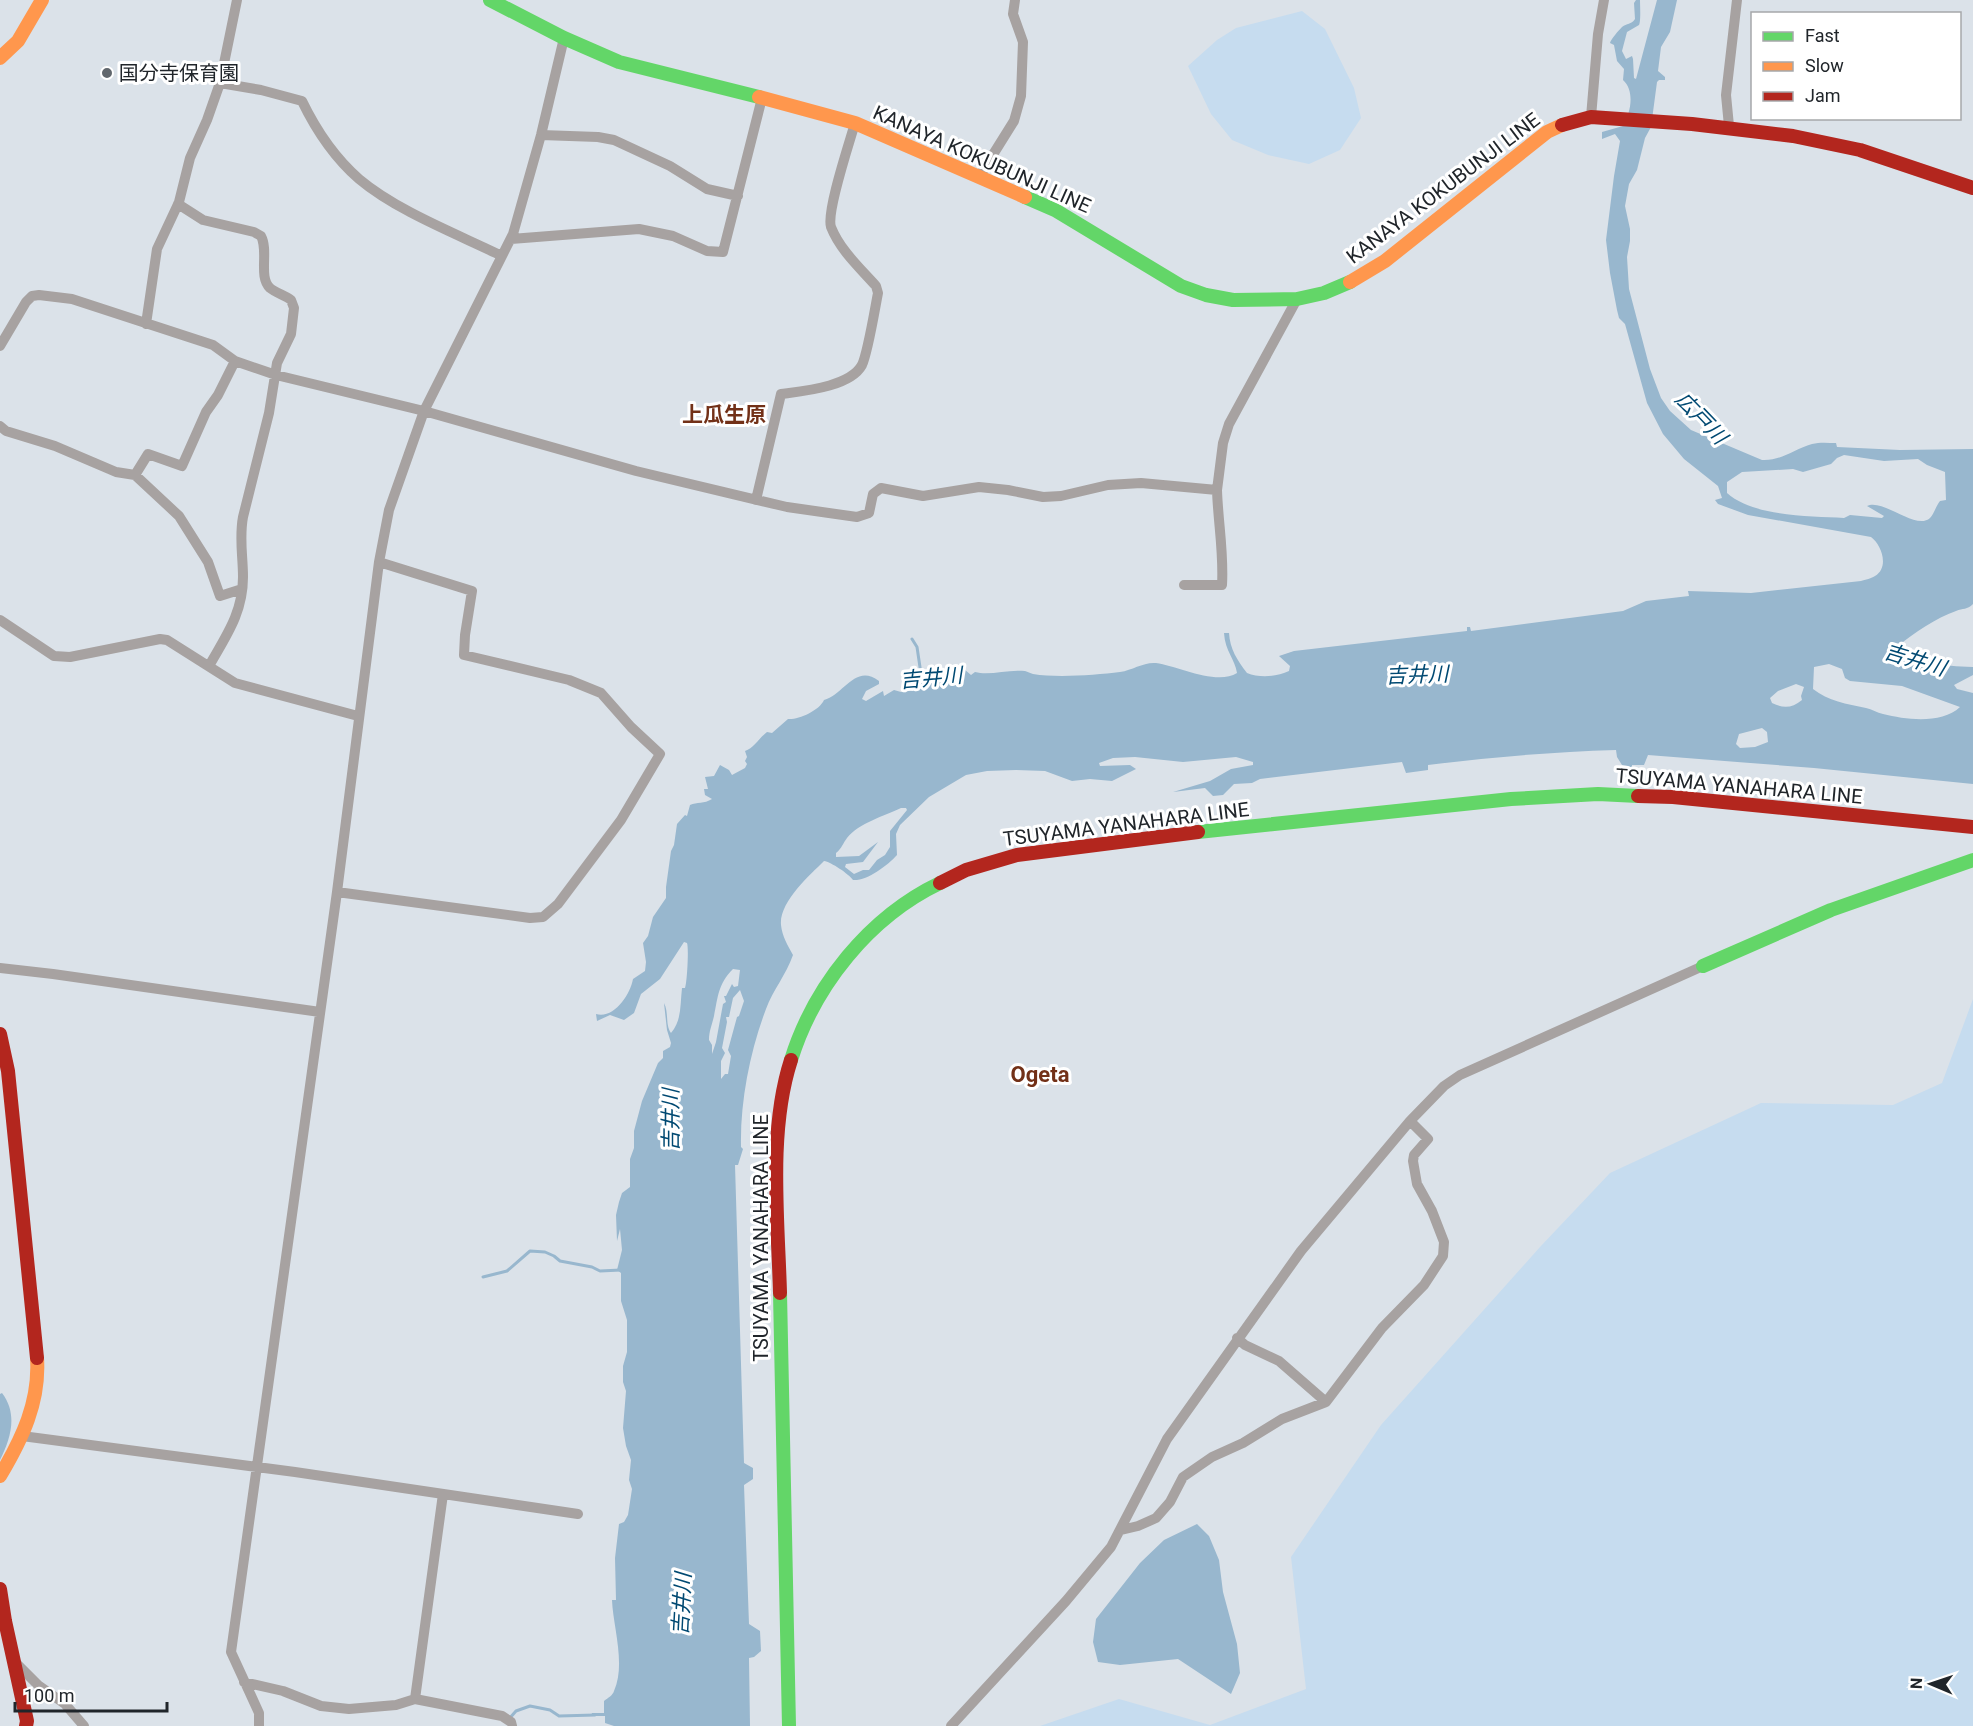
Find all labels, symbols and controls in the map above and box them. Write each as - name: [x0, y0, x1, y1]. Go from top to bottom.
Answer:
- legend: [1751, 12, 1961, 120]
- text: Fast: [1805, 25, 1840, 46]
- text: Slow: [1805, 55, 1844, 76]
- place label: 国分寺保育園: [119, 61, 239, 85]
- marker: 国分寺保育園: [100, 66, 114, 80]
- text: Jam: [1805, 85, 1841, 106]
- street label: KANAYA KOKUBUNJI LINE: [869, 100, 1095, 218]
- street label: KANAYA KOKUBUNJI LINE: [1342, 107, 1544, 269]
- water label: 広戸川: [1670, 387, 1733, 450]
- district label: 上瓜生原: [682, 403, 766, 427]
- water label: 吉井川: [1881, 639, 1951, 681]
- water label: 吉井川: [1385, 662, 1451, 688]
- water label: 吉井川: [899, 663, 965, 693]
- street label: TSUYAMA YANAHARA LINE: [1615, 763, 1863, 809]
- street label: TSUYAMA YANAHARA LINE: [1002, 797, 1250, 851]
- district label: Ogeta: [1011, 1062, 1070, 1087]
- water label: 吉井川: [659, 1087, 683, 1152]
- street label: TSUYAMA YANAHARA LINE: [749, 1114, 773, 1362]
- water label: 吉井川: [668, 1570, 696, 1636]
- north arrow: [1901, 1654, 1961, 1714]
- scale bar: [15, 1675, 166, 1713]
- text: N: [1907, 1678, 1926, 1689]
- text: 100 m: [24, 1685, 75, 1706]

